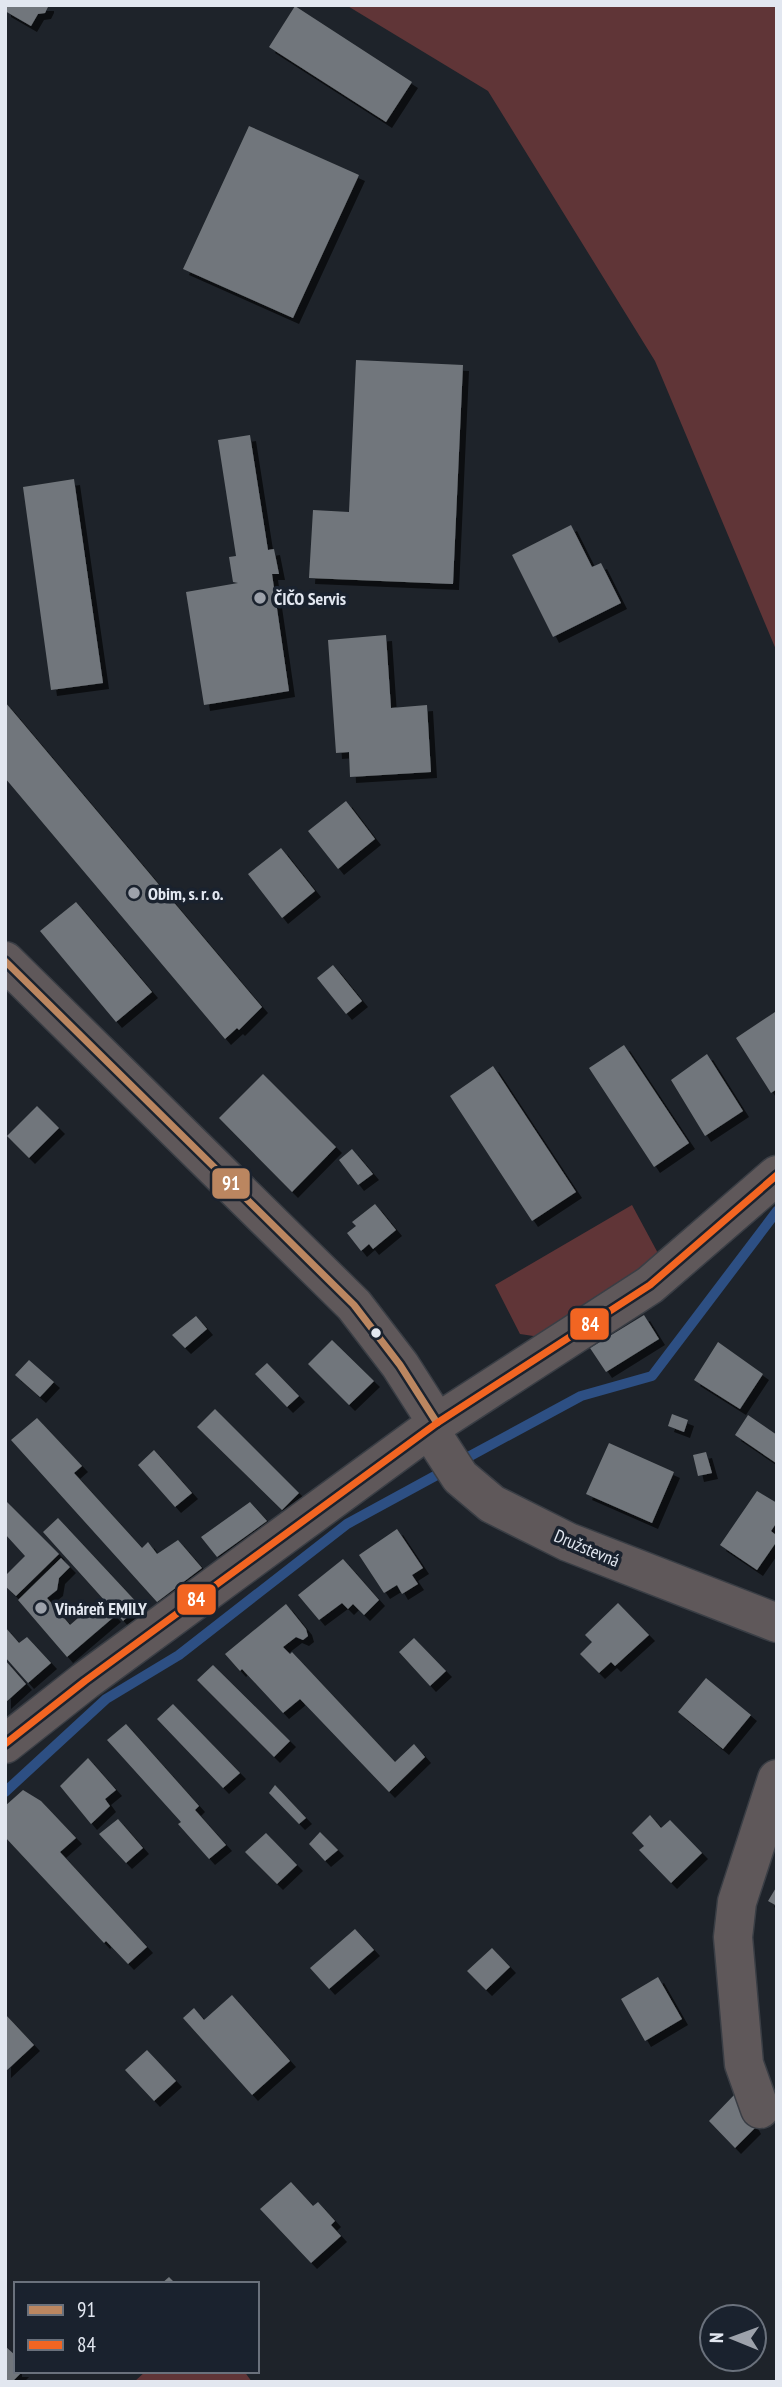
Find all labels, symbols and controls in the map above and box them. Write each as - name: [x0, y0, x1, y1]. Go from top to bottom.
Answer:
- place label: ČIČO Servis: [274, 587, 346, 610]
- marker: ČIČO Servis: [252, 590, 268, 606]
- place label: Obim, s. r. o.: [148, 882, 224, 905]
- marker: Obim, s. r. o.: [126, 885, 142, 901]
- line badge: 91: [211, 1167, 251, 1200]
- text: 91: [222, 1171, 240, 1195]
- line badge: 84: [569, 1307, 610, 1341]
- text: 84: [581, 1312, 599, 1336]
- unlabelled marker: [369, 1326, 383, 1340]
- street label: Družstevná: [551, 1524, 623, 1572]
- line badge: 84: [176, 1583, 217, 1616]
- text: 84: [187, 1587, 205, 1611]
- place label: Vináreň EMILY: [54, 1597, 147, 1620]
- marker: Vináreň EMILY: [33, 1600, 49, 1616]
- legend: [14, 2282, 259, 2373]
- text: 91: [77, 2296, 96, 2323]
- north arrow: [698, 2303, 768, 2373]
- text: 84: [77, 2331, 96, 2358]
- text: N: [704, 2332, 728, 2343]

